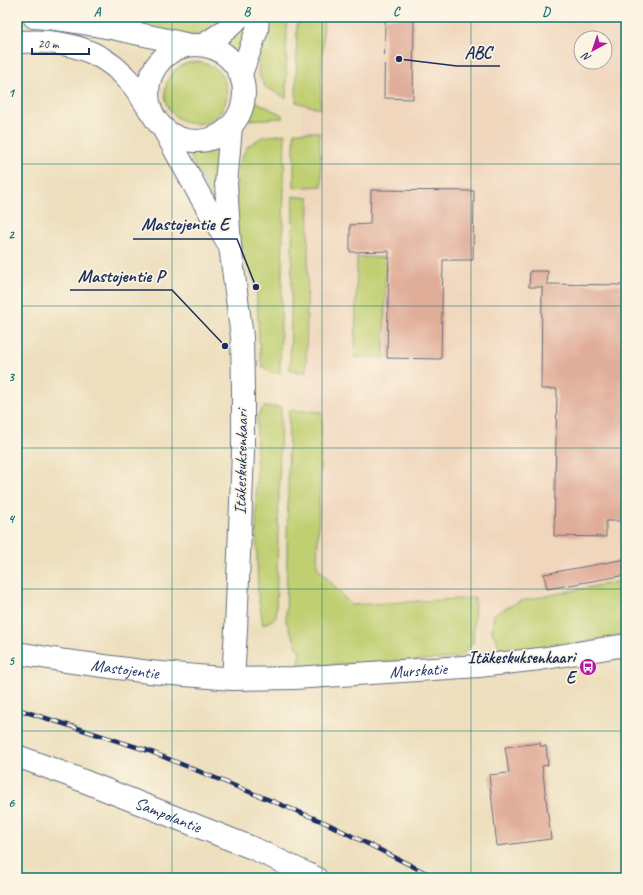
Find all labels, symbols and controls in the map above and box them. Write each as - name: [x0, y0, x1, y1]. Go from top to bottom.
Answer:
- text: A: [94, 4, 102, 20]
- text: B: [244, 4, 252, 20]
- text: C: [393, 4, 401, 20]
- text: D: [542, 4, 551, 20]
- scale bar: [32, 30, 89, 56]
- north arrow: [573, 30, 613, 70]
- text: 20 m: [38, 36, 60, 52]
- callout: ABC: [457, 36, 500, 66]
- text: ABC: [464, 41, 495, 63]
- text: N: [578, 49, 594, 65]
- text: 1: [8, 85, 16, 101]
- callout: Mastojentie E: [133, 209, 237, 239]
- text: Mastojentie E: [141, 213, 231, 235]
- text: 2: [8, 227, 15, 243]
- callout: Mastojentie P: [70, 260, 172, 290]
- text: Mastojentie P: [78, 265, 168, 287]
- text: 3: [8, 369, 15, 385]
- street label: Itäkeskuksenkaari: [230, 406, 252, 515]
- text: 4: [8, 511, 16, 527]
- place label: Itäkeskuksenkaari E: [468, 647, 578, 688]
- text: 5: [8, 653, 15, 669]
- street label: Mastojentie: [90, 654, 161, 683]
- bus stop icon: Itäkeskuksenkaari E: [578, 657, 598, 677]
- street label: Murskatie: [389, 658, 449, 682]
- street label: Sampolantie: [132, 792, 206, 838]
- text: 6: [8, 795, 15, 811]

